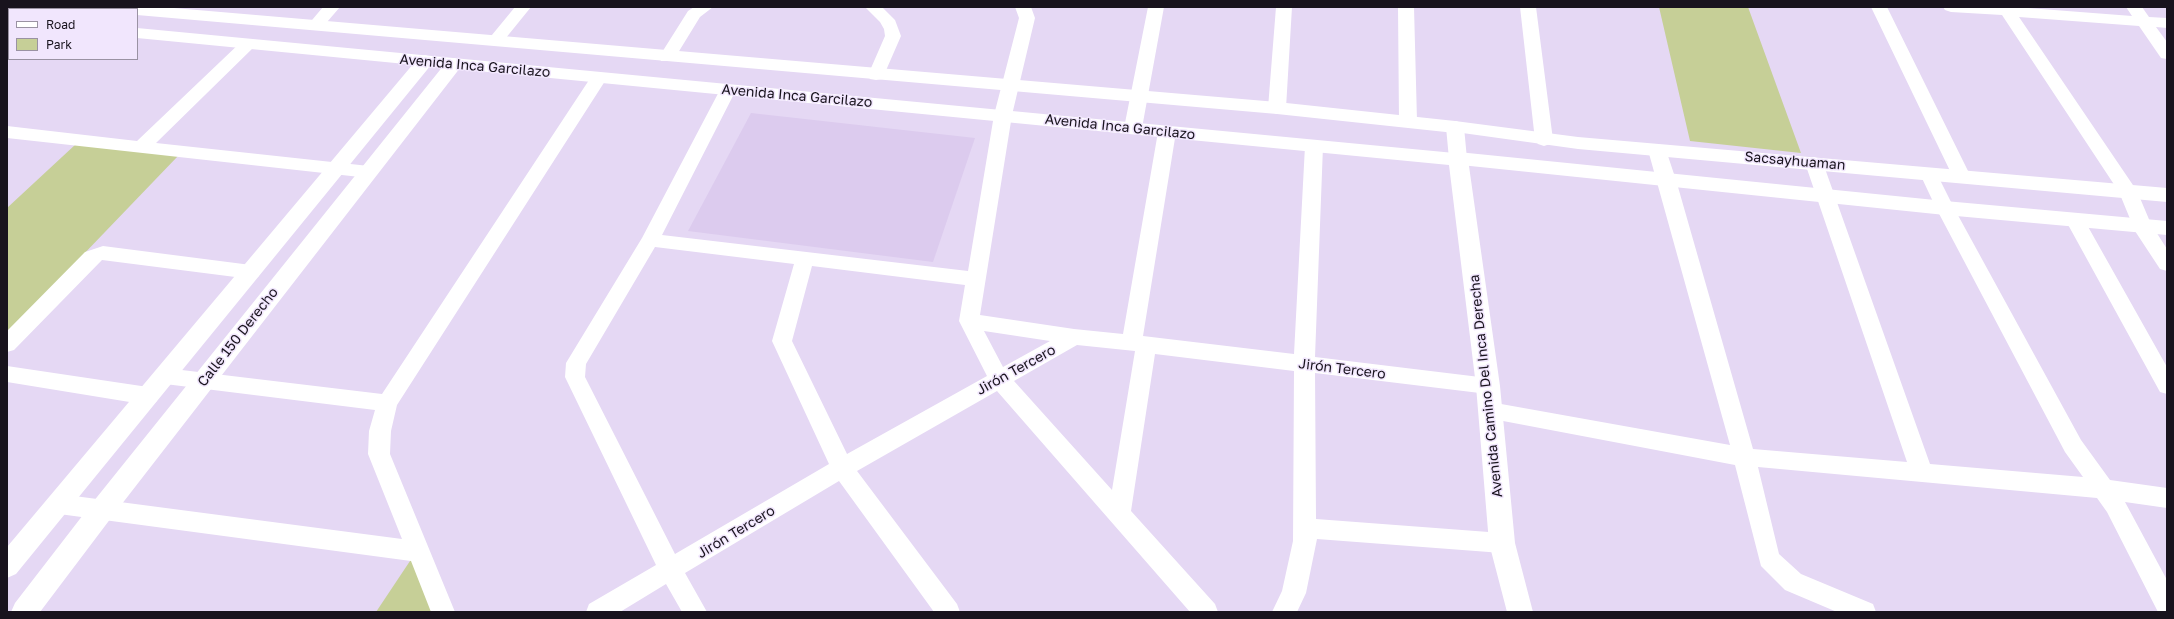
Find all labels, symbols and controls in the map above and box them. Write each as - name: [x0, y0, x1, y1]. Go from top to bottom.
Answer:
- legend: [8, 8, 138, 60]
- text: Road: [46, 17, 75, 32]
- text: Park: [46, 37, 72, 52]
- street label: Avenida Inca Garcilazo: [399, 51, 551, 81]
- street label: Avenida Inca Garcilazo: [721, 81, 873, 111]
- street label: Avenida Inca Garcilazo: [1044, 111, 1196, 143]
- street label: Sacsayhuaman: [1744, 148, 1846, 174]
- street label: Avenida Camino Del Inca Derecha: [1466, 274, 1506, 498]
- street label: Calle 150 Derecho: [194, 284, 282, 390]
- street label: Jirón Tercero: [974, 341, 1058, 399]
- street label: Jirón Tercero: [1297, 355, 1387, 383]
- street label: Jirón Tercero: [694, 502, 778, 562]

